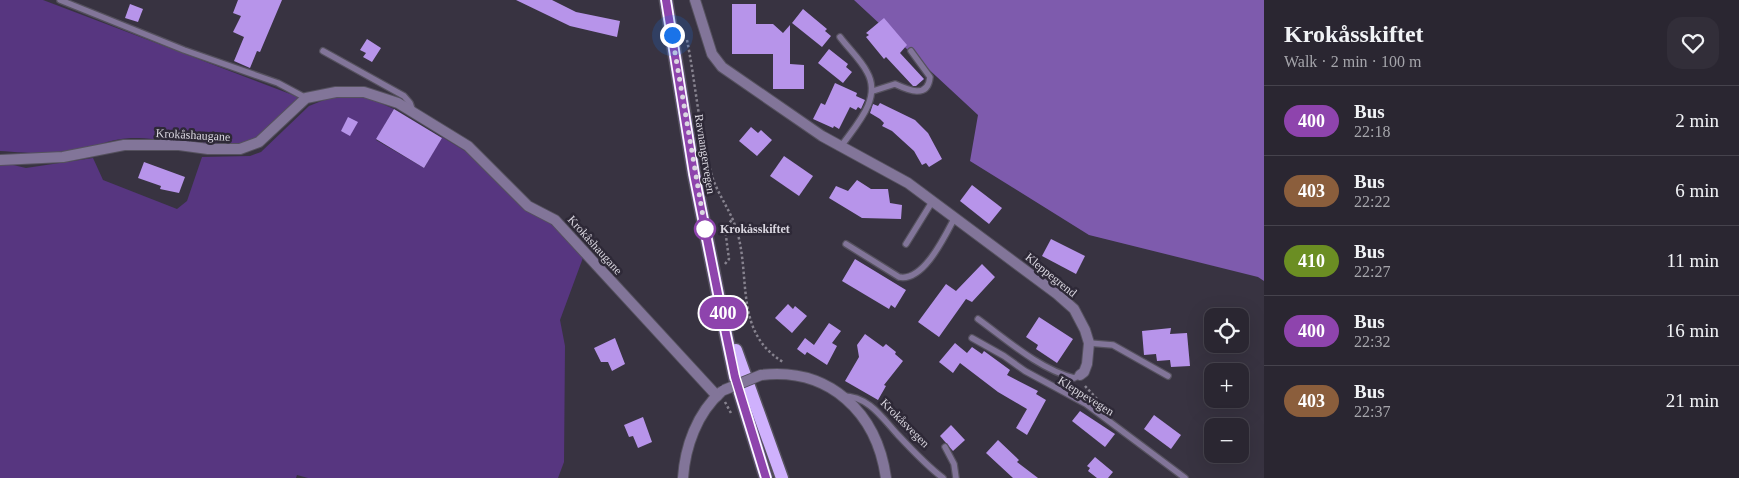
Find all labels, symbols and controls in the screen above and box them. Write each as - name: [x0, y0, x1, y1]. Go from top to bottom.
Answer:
- button: heart: [1667, 17, 1719, 69]
- text: Krokåsskiftet: [1284, 21, 1424, 47]
- your location: [660, 23, 685, 48]
- text: Walk · 2 min · 100 m: [1284, 53, 1421, 70]
- text: Bus: [1354, 101, 1385, 122]
- text: 2 min: [1675, 110, 1719, 131]
- text: 400: [1298, 111, 1325, 131]
- street label: Ravnangervegen: [692, 113, 718, 195]
- text: 22:18: [1354, 123, 1390, 140]
- street label: Krokåshaugane: [155, 126, 231, 144]
- text: Bus: [1354, 171, 1385, 192]
- text: 6 min: [1675, 180, 1719, 201]
- text: 403: [1298, 181, 1325, 201]
- text: 22:22: [1354, 193, 1390, 210]
- street label: Krokåshaugane: [565, 213, 625, 277]
- marker: Krokåsskiftet: [694, 218, 716, 240]
- place label: Krokåsskiftet: [720, 222, 790, 236]
- text: Bus: [1354, 241, 1385, 262]
- street label: Kleppegrend: [1023, 250, 1079, 300]
- text: 11 min: [1666, 250, 1719, 271]
- text: 410: [1298, 251, 1325, 271]
- text: 22:27: [1354, 263, 1390, 280]
- line badge: 400: [694, 297, 752, 329]
- text: 400: [710, 303, 737, 323]
- map controls: [1204, 308, 1249, 463]
- button: locate: [1204, 308, 1249, 353]
- text: Bus: [1354, 311, 1385, 332]
- text: 16 min: [1666, 320, 1719, 341]
- text: 400: [1298, 321, 1325, 341]
- text: 22:32: [1354, 333, 1390, 350]
- button: +: [1204, 363, 1249, 408]
- street label: Kleppevegen: [1055, 373, 1117, 419]
- text: Bus: [1354, 381, 1385, 402]
- text: 21 min: [1666, 390, 1719, 411]
- text: 403: [1298, 391, 1325, 411]
- street label: Krokåsvegen: [878, 396, 932, 450]
- text: 22:37: [1354, 403, 1390, 420]
- button: −: [1204, 418, 1249, 463]

